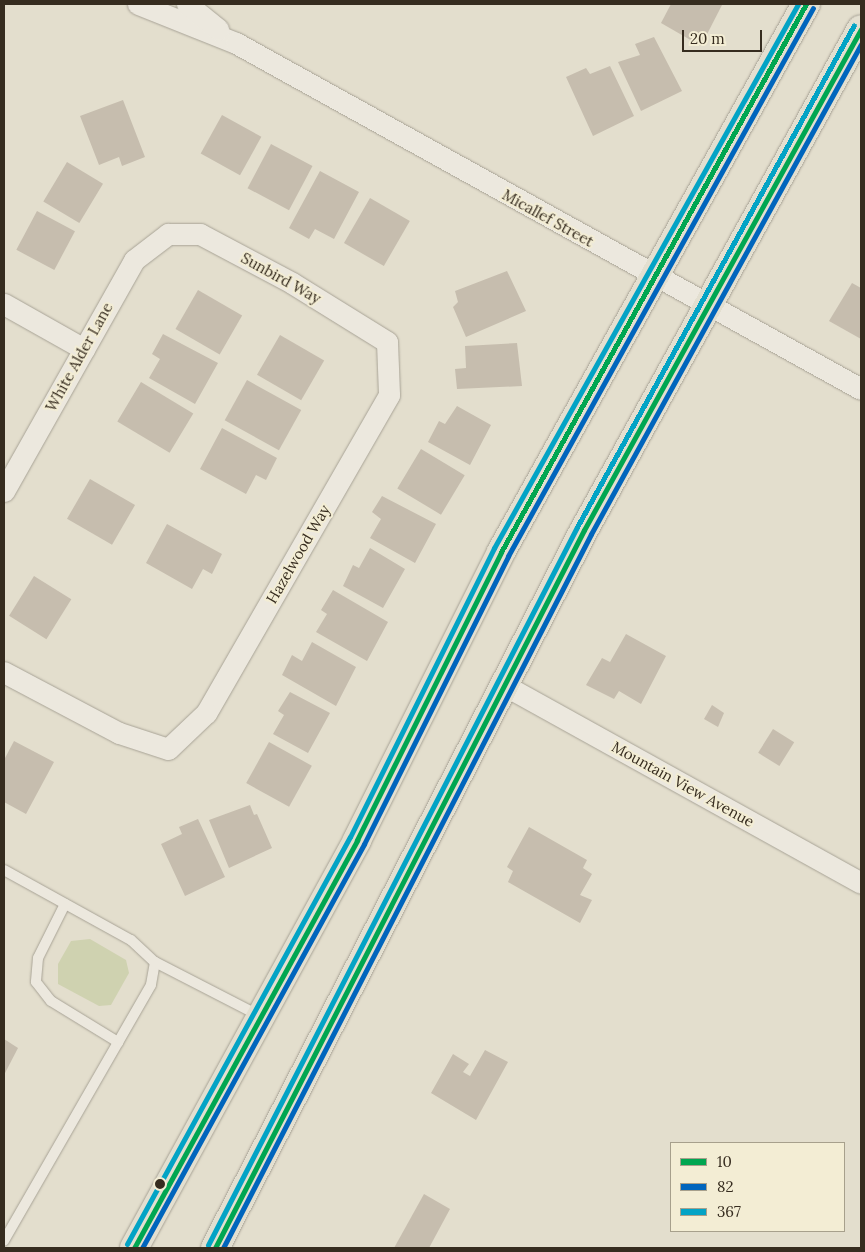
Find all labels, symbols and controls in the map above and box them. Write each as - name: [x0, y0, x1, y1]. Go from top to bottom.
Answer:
- scale bar: [685, 20, 765, 52]
- text: 20 m: [690, 29, 725, 48]
- street label: Micallef Street: [499, 186, 597, 250]
- street label: Sunbird Way: [238, 249, 324, 307]
- street label: White Alder Lane: [42, 299, 116, 415]
- street label: Hazelwood Way: [262, 501, 334, 607]
- street label: Mountain View Avenue: [609, 737, 757, 831]
- legend: [670, 1142, 845, 1232]
- text: 10: [717, 1152, 732, 1171]
- text: 82: [717, 1177, 734, 1196]
- unlabelled marker: [155, 1179, 165, 1189]
- text: 367: [717, 1202, 741, 1221]

